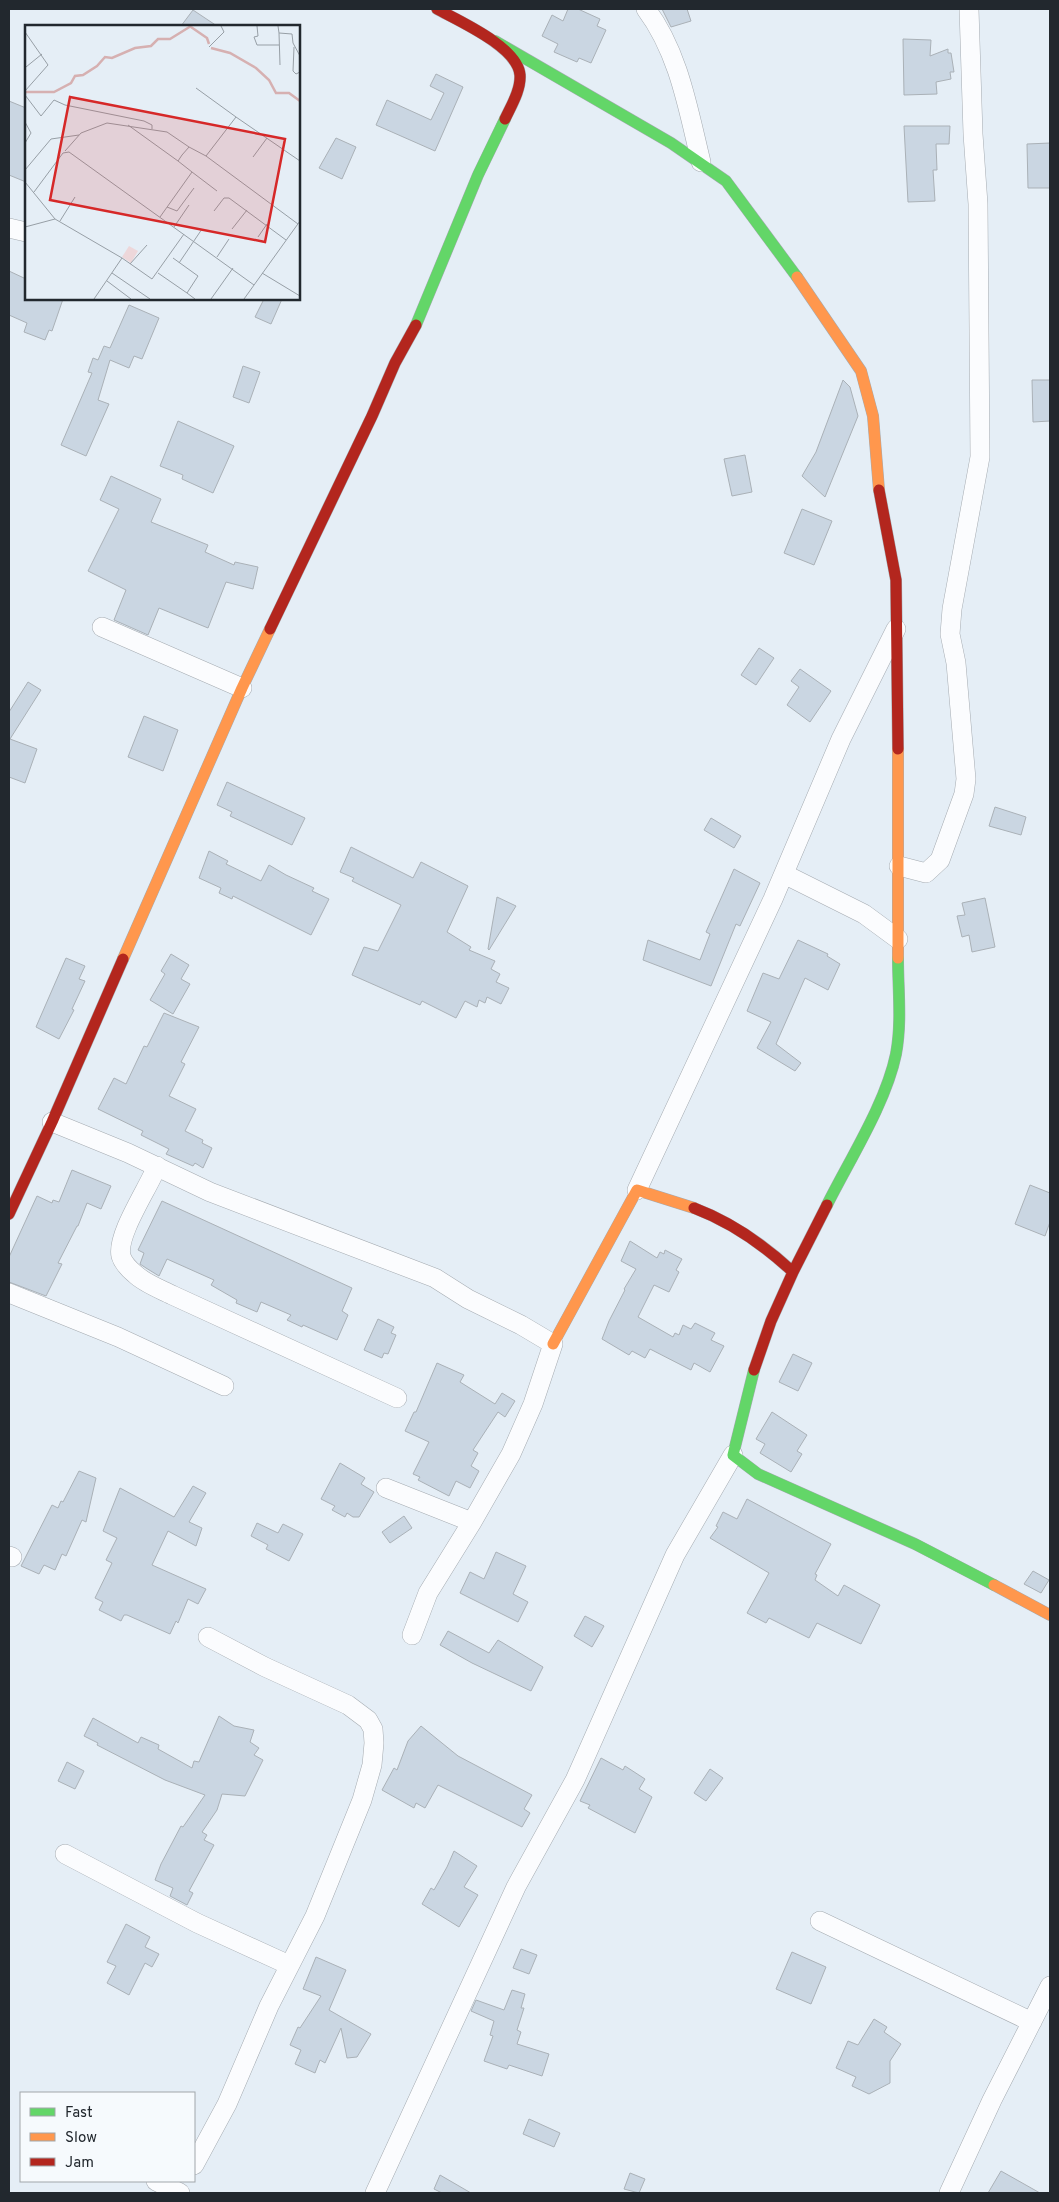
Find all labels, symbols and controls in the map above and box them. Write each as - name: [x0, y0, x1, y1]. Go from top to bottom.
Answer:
- inset map: [25, 25, 300, 300]
- legend: [20, 2092, 195, 2182]
- text: Fast: [65, 2104, 93, 2123]
- text: Slow: [65, 2129, 97, 2148]
- text: Jam: [65, 2154, 94, 2173]

